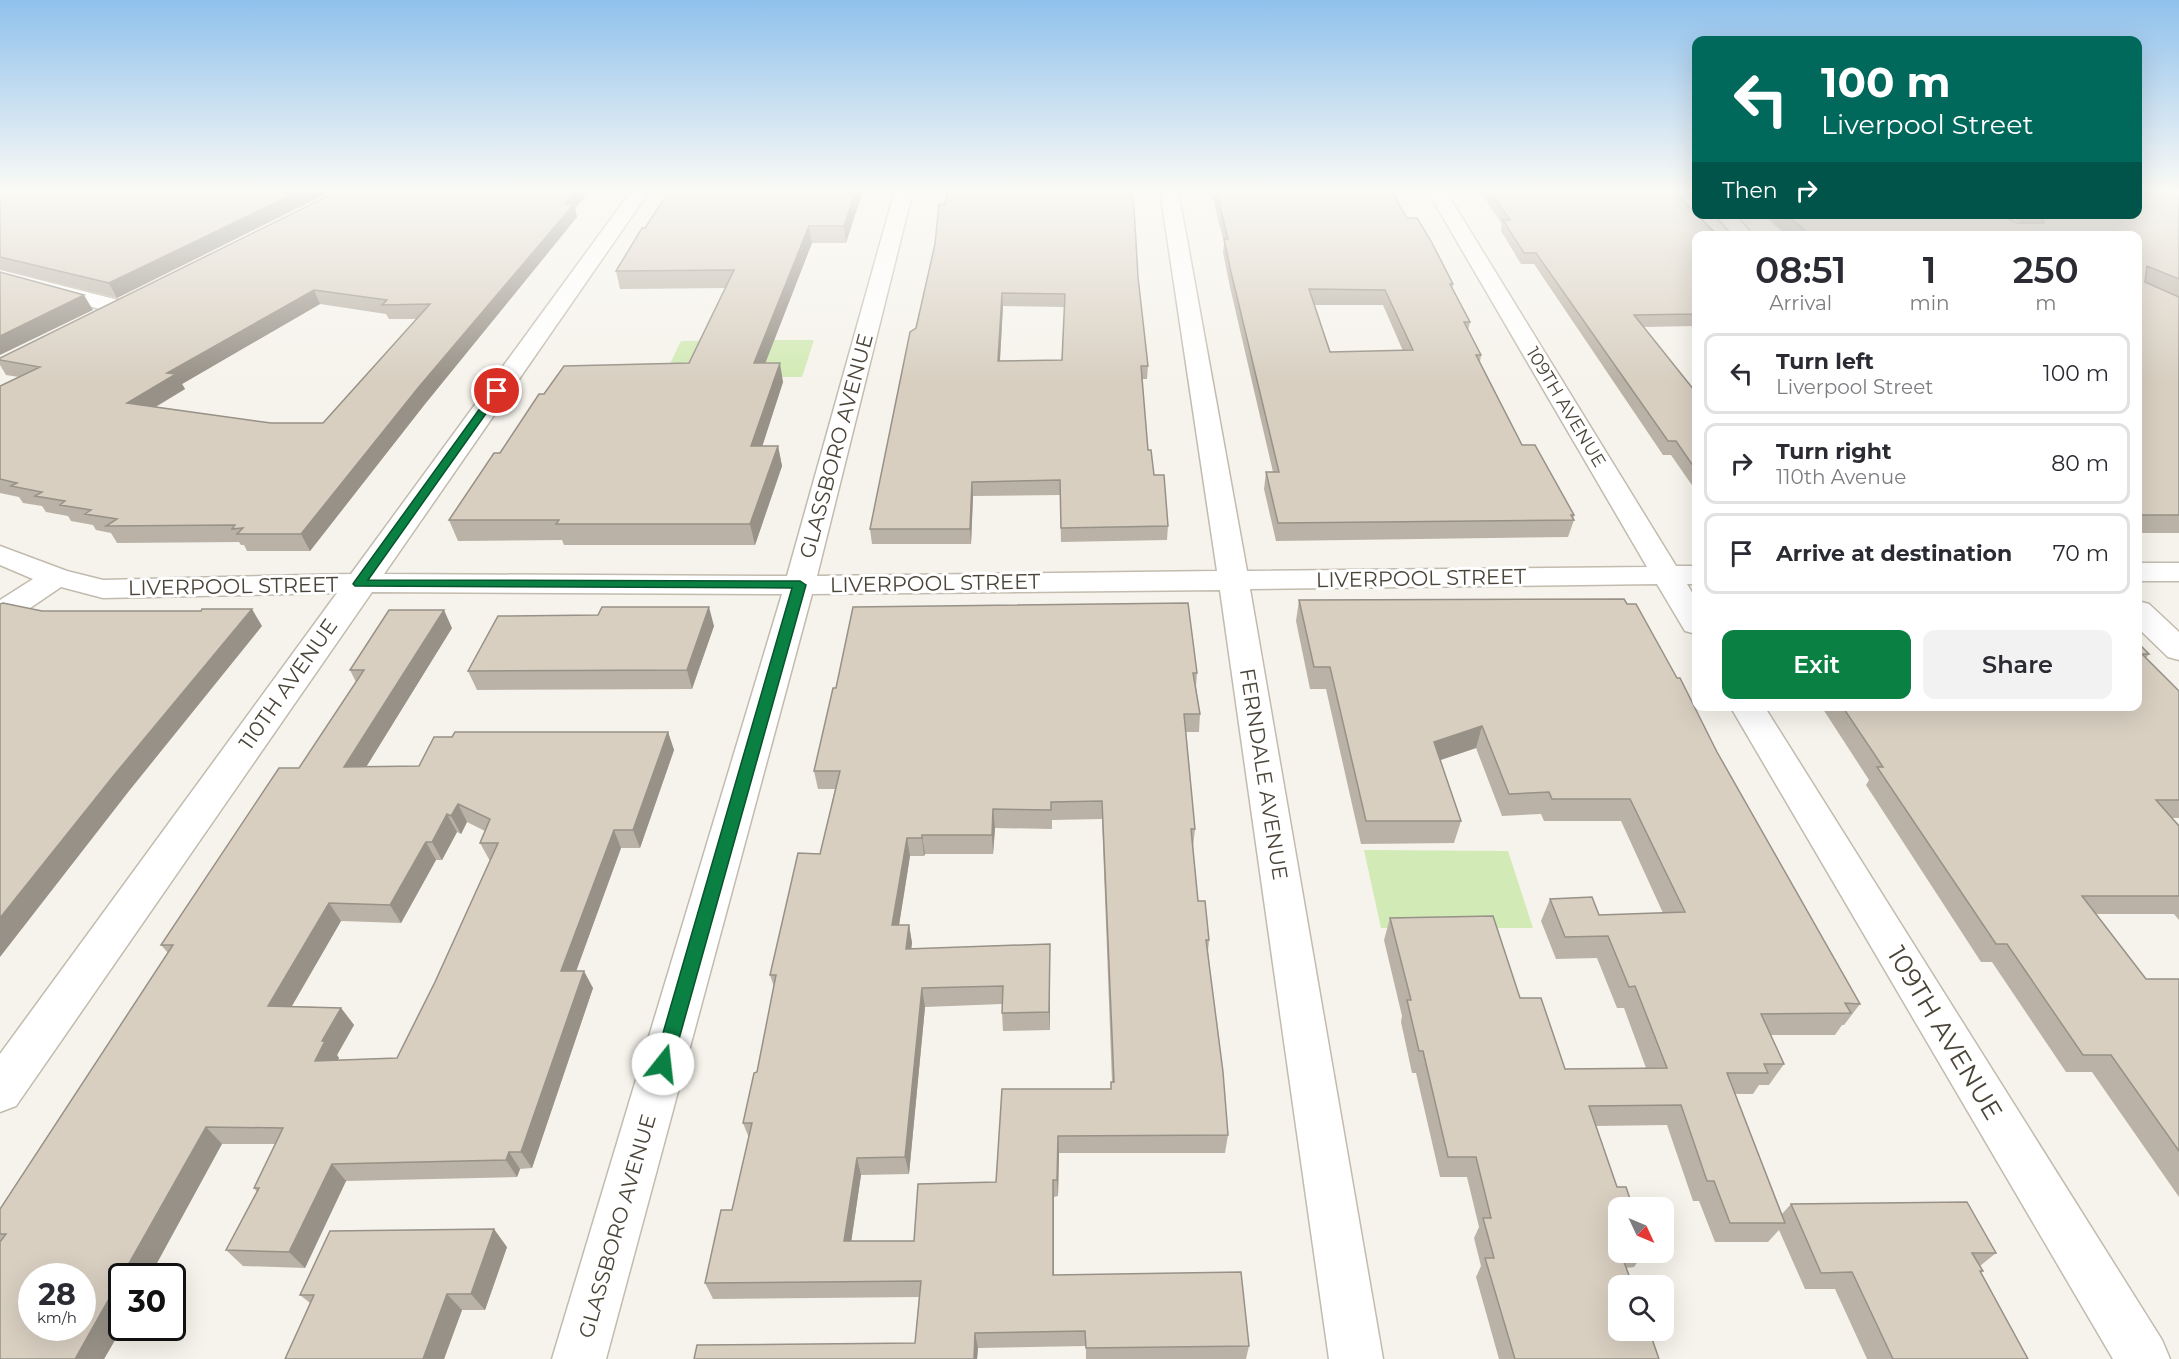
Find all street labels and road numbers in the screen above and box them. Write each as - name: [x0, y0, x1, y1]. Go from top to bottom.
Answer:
- street label: GLASSBORO AVENUE: [794, 331, 878, 561]
- street label: 109TH AVENUE: [1521, 343, 1611, 471]
- street label: LIVERPOOL STREET: [1316, 564, 1526, 592]
- street label: LIVERPOOL STREET: [830, 569, 1040, 597]
- street label: LIVERPOOL STREET: [128, 572, 338, 600]
- street label: 110TH AVENUE: [234, 614, 342, 754]
- street label: FERNDALE AVENUE: [1235, 666, 1293, 882]
- street label: 109TH AVENUE: [1881, 940, 2009, 1126]
- street label: GLASSBORO AVENUE: [573, 1111, 661, 1341]

